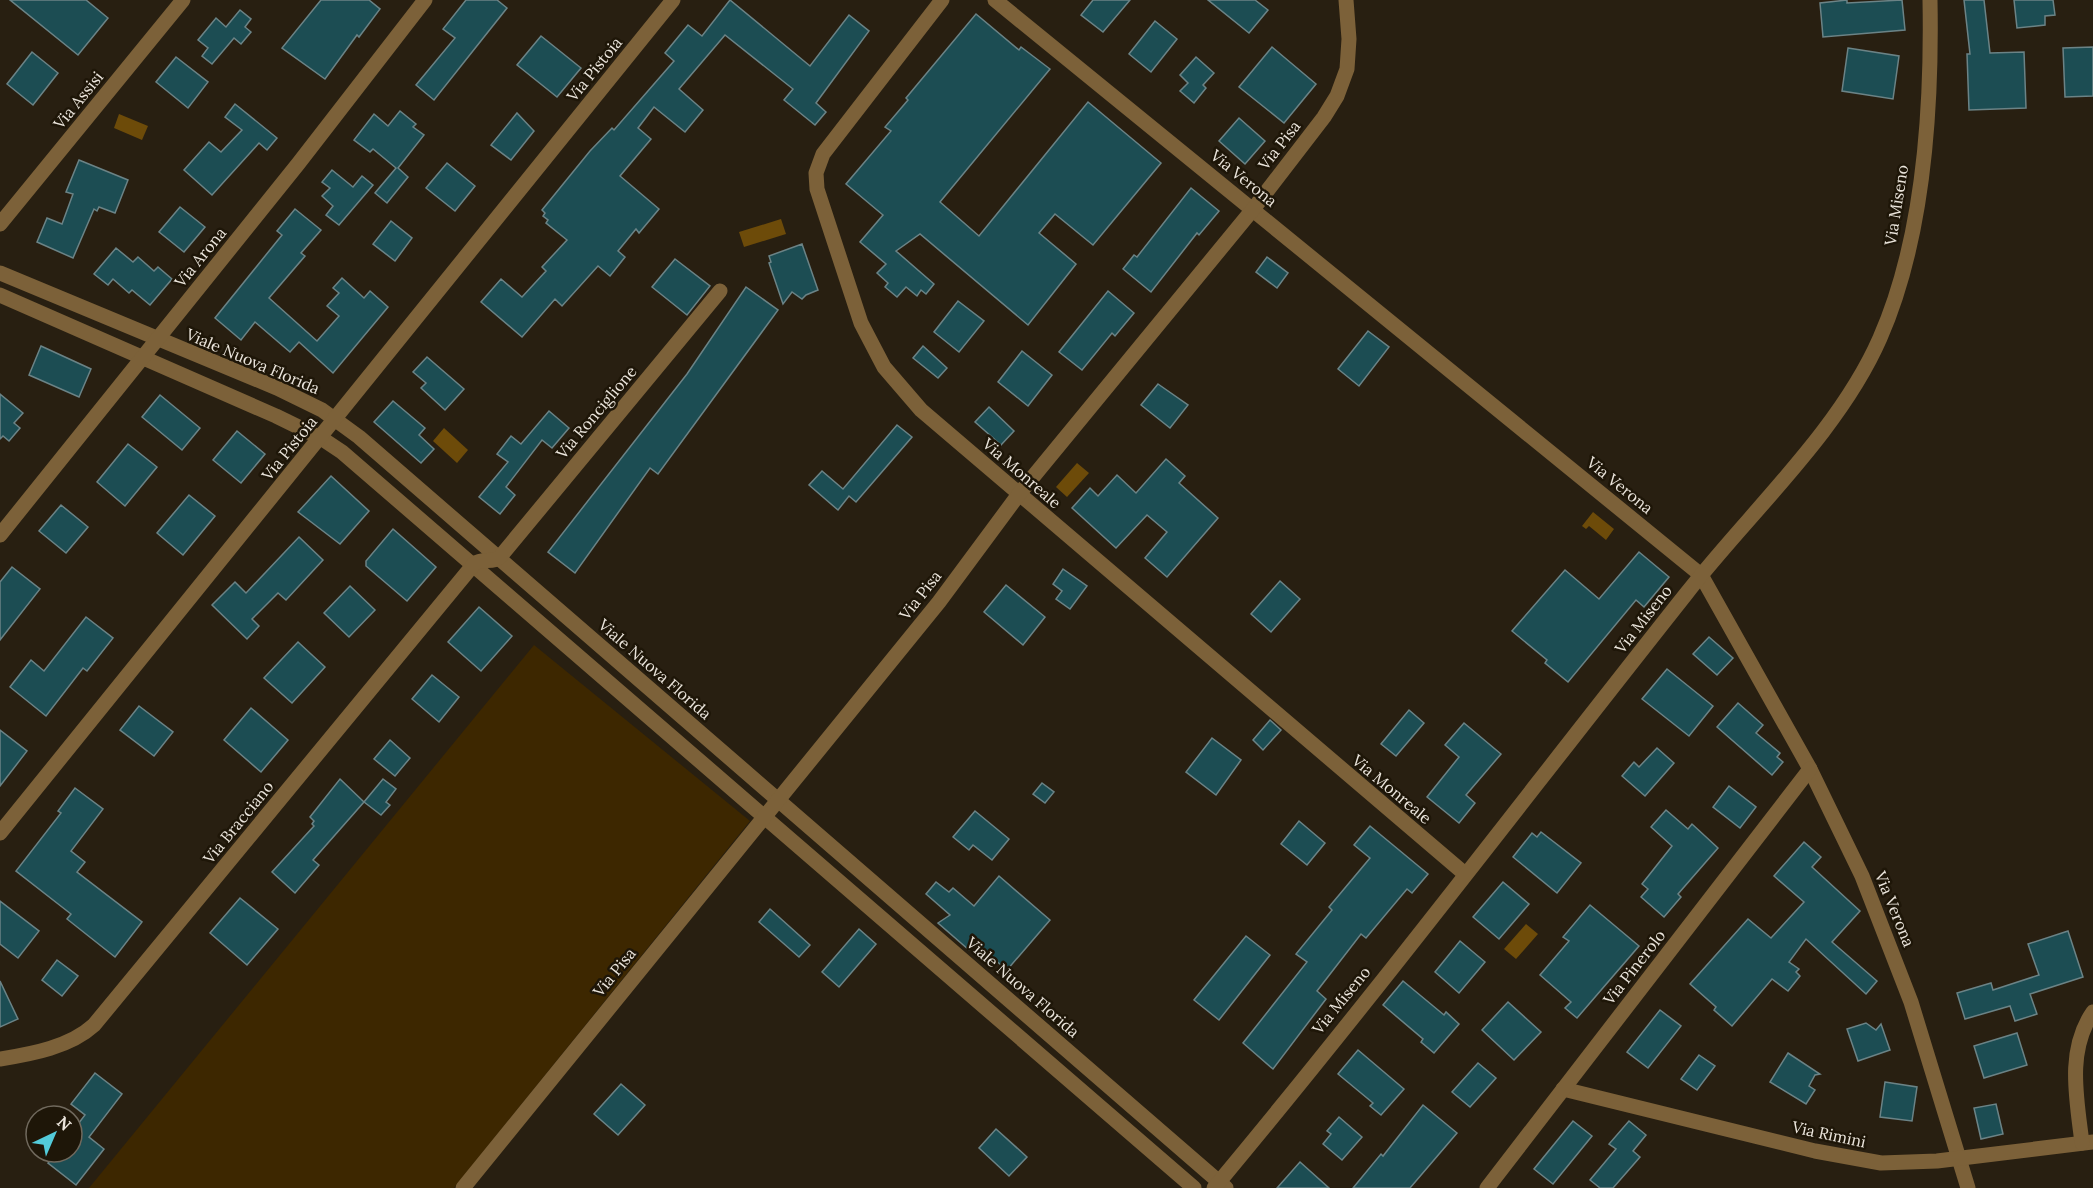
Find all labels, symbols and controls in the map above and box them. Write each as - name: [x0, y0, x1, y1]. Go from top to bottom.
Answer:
- street label: Via Pistoia: [561, 33, 626, 106]
- street label: Via Assisi: [48, 67, 107, 134]
- street label: Via Pisa: [1253, 116, 1304, 174]
- street label: Via Verona: [1206, 144, 1281, 211]
- street label: Via Miseno: [1880, 163, 1912, 248]
- street label: Via Arona: [169, 223, 230, 292]
- street label: Viale Nuova Florida: [182, 323, 323, 398]
- street label: Via Ronciglione: [551, 361, 641, 463]
- street label: Via Pistoia: [256, 412, 321, 485]
- street label: Via Monreale: [978, 433, 1066, 513]
- street label: Via Verona: [1582, 451, 1657, 518]
- street label: Via Pisa: [894, 566, 945, 624]
- street label: Via Miseno: [1609, 581, 1676, 658]
- street label: Viale Nuova Florida: [594, 614, 716, 724]
- street label: Via Monreale: [1347, 749, 1436, 828]
- street label: Via Bracciano: [198, 777, 278, 868]
- street label: Via Verona: [1870, 867, 1919, 950]
- street label: Via Pinerolo: [1598, 926, 1669, 1009]
- street label: Viale Nuova Florida: [962, 932, 1084, 1042]
- street label: Via Pisa: [588, 944, 640, 1001]
- street label: Via Miseno: [1307, 962, 1374, 1039]
- north arrow: [24, 1104, 84, 1164]
- text: N: [53, 1112, 76, 1135]
- street label: Via Rimini: [1789, 1116, 1868, 1152]

